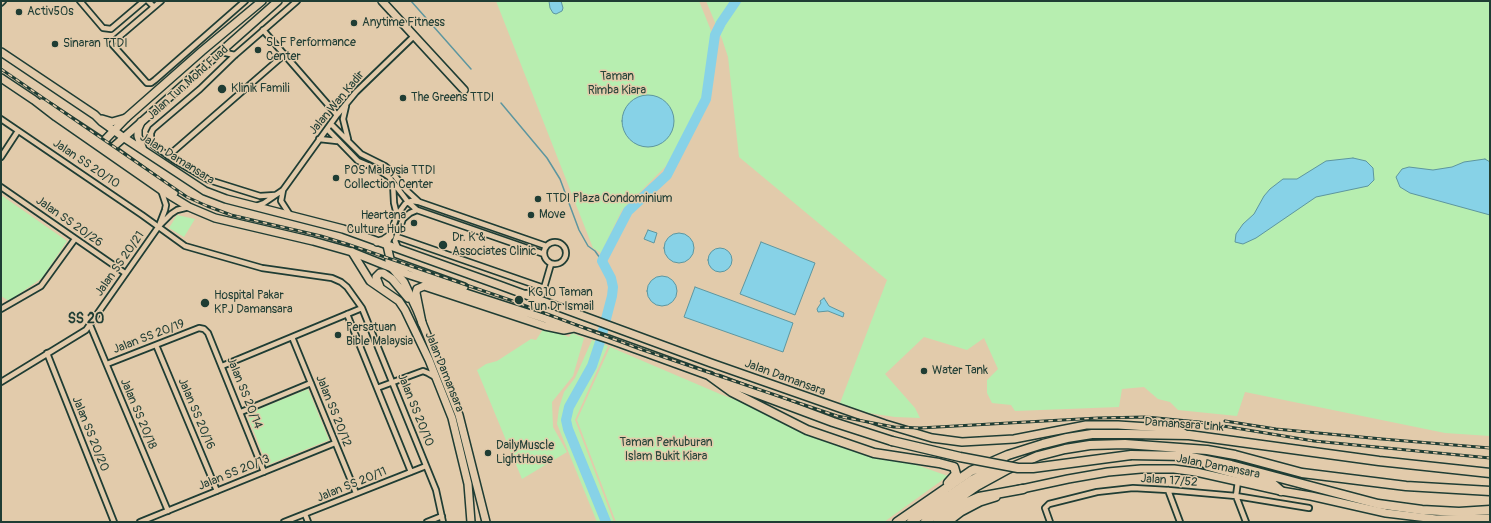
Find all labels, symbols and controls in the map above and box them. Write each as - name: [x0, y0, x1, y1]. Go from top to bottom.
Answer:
- place label: Activ50s: [27, 5, 74, 19]
- marker: Activ50s: [14, 7, 24, 17]
- place label: Anytime Fitness: [362, 16, 445, 30]
- marker: Anytime Fitness: [349, 18, 359, 28]
- place label: SLF Performance Center: [266, 36, 356, 64]
- place label: Sinaran TTDI: [63, 37, 128, 51]
- marker: Sinaran TTDI: [50, 39, 60, 49]
- street label: Jalan Tun Mohd Fuad: [144, 43, 232, 123]
- marker: SLF Performance Center: [253, 45, 263, 55]
- street label: Jalan Wan Kadir: [306, 68, 368, 138]
- park label: Taman Rimba Kiara: [588, 70, 646, 98]
- place label: Klinik Famili: [231, 82, 290, 96]
- marker: Klinik Famili: [216, 83, 228, 95]
- place label: The Greens TTDI: [411, 91, 494, 105]
- marker: The Greens TTDI: [398, 93, 408, 103]
- street label: Jalan Damansara: [137, 130, 217, 188]
- street label: Jalan SS 20/10: [50, 136, 122, 192]
- place label: POS Malaysia TTDI Collection Center: [344, 164, 436, 192]
- marker: POS Malaysia TTDI Collection Center: [331, 173, 341, 183]
- place label: TTDI Plaza Condominium: [546, 192, 673, 206]
- street label: Jalan SS 20/26: [33, 194, 105, 250]
- marker: TTDI Plaza Condominium: [533, 194, 543, 204]
- place label: Move: [539, 208, 565, 222]
- place label: Heartana Culture Hub: [347, 209, 406, 237]
- marker: Move: [526, 210, 536, 220]
- marker: Heartana Culture Hub: [409, 218, 419, 228]
- street label: Jalan SS 20/21: [92, 229, 148, 299]
- place label: Dr. K & Associates Clinic: [452, 231, 536, 259]
- marker: Dr. K & Associates Clinic: [437, 239, 449, 251]
- place label: KG10 Taman Tun Dr Ismail: [528, 286, 594, 314]
- place label: Hospital Pakar KPJ Damansara: [214, 289, 293, 317]
- marker: KG10 Taman Tun Dr Ismail: [513, 294, 525, 306]
- marker: Hospital Pakar KPJ Damansara: [199, 297, 211, 309]
- district label: SS 20: [68, 311, 104, 327]
- street label: Jalan SS 20/19: [111, 317, 187, 357]
- place label: Persatuan Bible Malaysia: [346, 321, 413, 349]
- marker: Persatuan Bible Malaysia: [333, 330, 343, 340]
- street label: Jalan Damansara: [421, 330, 467, 414]
- street label: Jalan SS 20/14: [223, 355, 265, 431]
- street label: Jalan Damansara: [743, 357, 827, 399]
- place label: Water Tank: [932, 364, 988, 378]
- marker: Water Tank: [919, 366, 929, 376]
- street label: Jalan SS 20/10: [394, 371, 436, 449]
- street label: Jalan SS 20/12: [312, 373, 354, 449]
- street label: Jalan SS 20/16: [174, 376, 218, 452]
- street label: Jalan SS 20/18: [117, 377, 159, 451]
- street label: Jalan SS 20/20: [68, 394, 112, 474]
- street label: Damansara Link: [1144, 415, 1224, 435]
- park label: Taman Perkuburan Islam Bukit Kiara: [620, 436, 712, 464]
- place label: DailyMuscle LightHouse: [496, 439, 554, 467]
- marker: DailyMuscle LightHouse: [483, 448, 493, 458]
- street label: Jalan SS 20/13: [196, 452, 272, 494]
- street label: Jalan Damansara: [1175, 452, 1261, 482]
- street label: Jalan SS 20/11: [315, 464, 389, 506]
- street label: Jalan 17/52: [1140, 472, 1198, 490]

